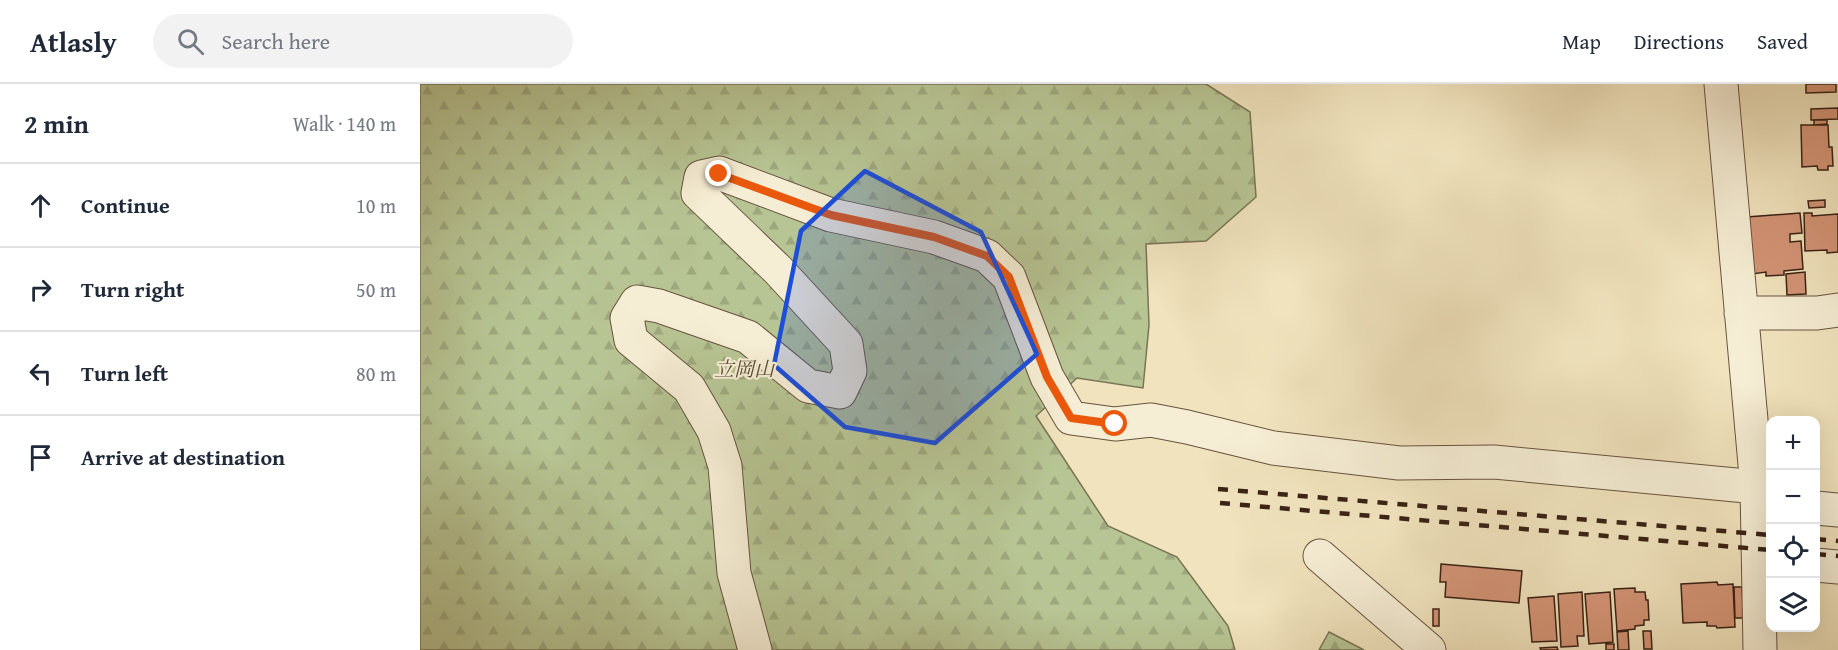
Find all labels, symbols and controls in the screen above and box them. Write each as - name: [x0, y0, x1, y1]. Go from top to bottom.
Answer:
- search box: [153, 14, 573, 68]
- text: Atlasly: [30, 21, 117, 62]
- icon: search: [174, 25, 207, 58]
- text: Search here: [222, 25, 330, 57]
- text: Map: [1562, 26, 1601, 57]
- text: Directions: [1634, 26, 1724, 57]
- text: Saved: [1757, 26, 1808, 57]
- text: 2 min: [24, 104, 89, 143]
- text: Walk · 140 m: [293, 109, 396, 138]
- route end: [705, 160, 731, 186]
- icon: ahead: [24, 189, 57, 222]
- text: Continue: [81, 189, 170, 221]
- text: 10 m: [356, 191, 396, 220]
- icon: right: [24, 273, 57, 306]
- text: Turn right: [81, 273, 184, 305]
- text: 50 m: [356, 275, 396, 304]
- park label: 立岡山: [714, 354, 776, 383]
- icon: left: [24, 357, 57, 390]
- text: Turn left: [81, 357, 168, 389]
- text: 80 m: [356, 359, 396, 388]
- route start: [1101, 410, 1127, 436]
- map controls: [1766, 416, 1820, 632]
- button: +: [1766, 416, 1820, 470]
- icon: arrive: [24, 441, 57, 474]
- text: Arrive at destination: [81, 441, 285, 473]
- button: −: [1766, 470, 1820, 524]
- button: locate: [1766, 524, 1820, 578]
- button: layers: [1766, 578, 1820, 632]

